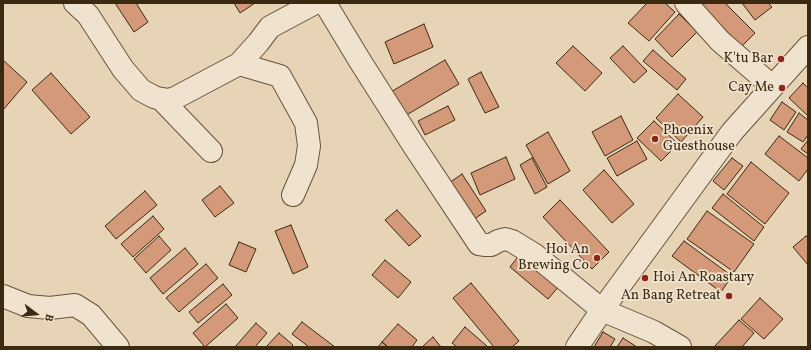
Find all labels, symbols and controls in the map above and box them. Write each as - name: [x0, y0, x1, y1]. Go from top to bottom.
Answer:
- place label: K'tu Bar: [724, 51, 773, 67]
- marker: K'tu Bar: [776, 54, 786, 64]
- place label: Cay Me: [729, 80, 774, 96]
- marker: Cay Me: [777, 83, 787, 93]
- place label: Phoenix Guesthouse: [663, 123, 735, 156]
- marker: Phoenix Guesthouse: [650, 134, 660, 144]
- place label: Hoi An Brewing Co: [518, 242, 589, 274]
- marker: Hoi An Brewing Co: [592, 253, 602, 263]
- place label: Hoi An Roastary: [653, 270, 754, 286]
- marker: Hoi An Roastary: [640, 273, 650, 283]
- place label: An Bang Retreat: [621, 288, 721, 304]
- marker: An Bang Retreat: [724, 291, 734, 301]
- north arrow: [16, 294, 56, 334]
- text: B: [40, 312, 56, 323]

